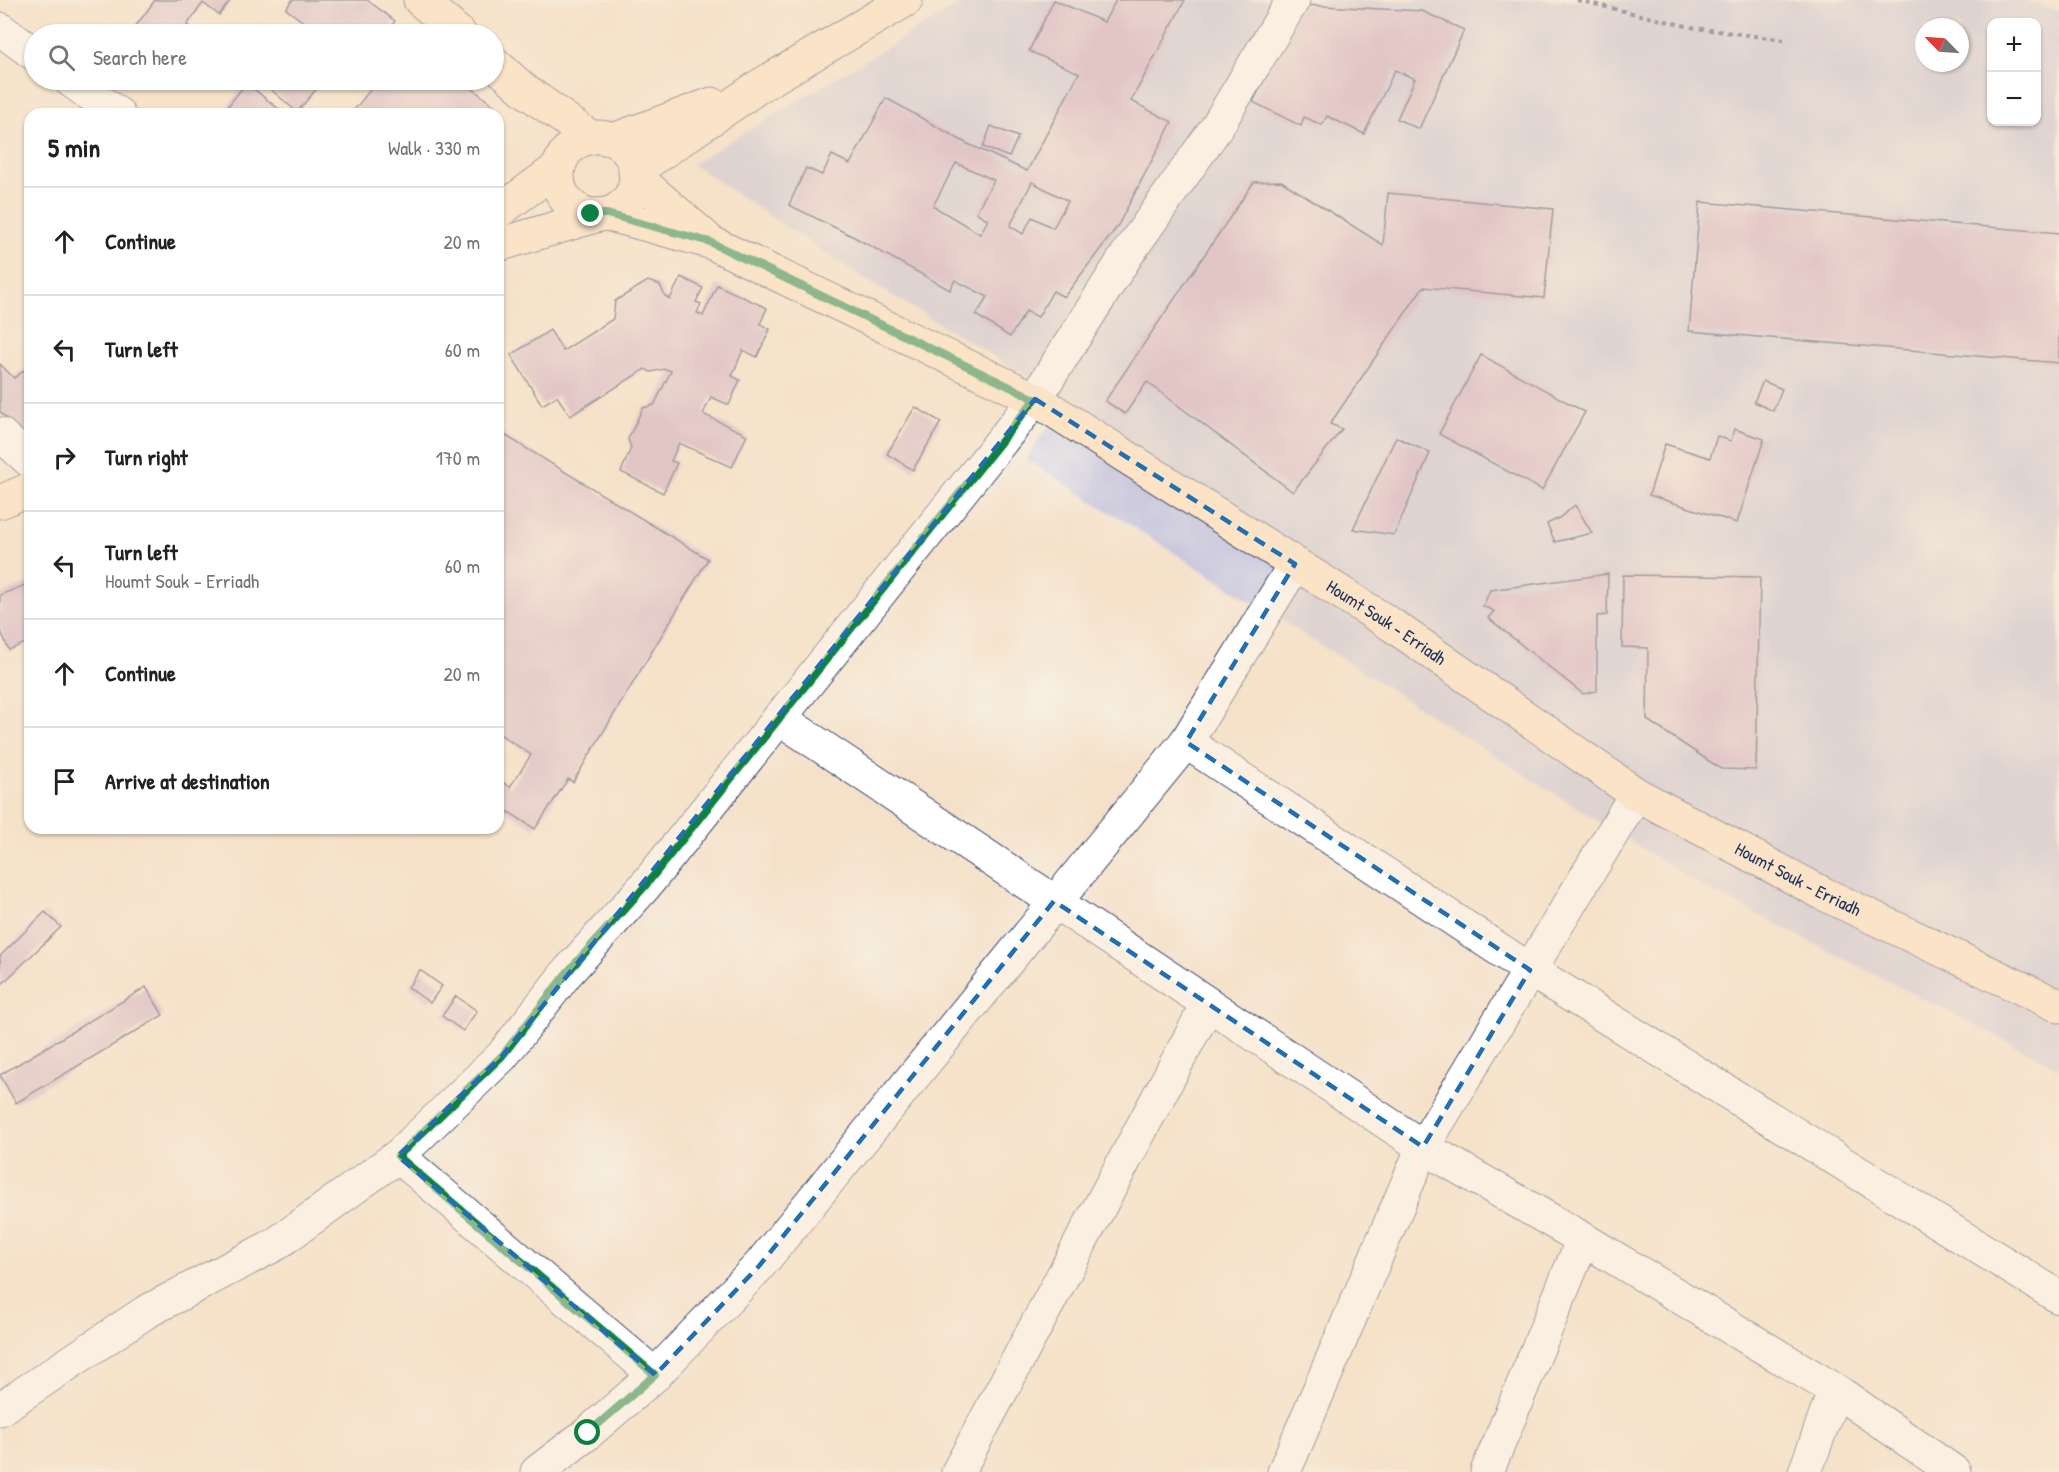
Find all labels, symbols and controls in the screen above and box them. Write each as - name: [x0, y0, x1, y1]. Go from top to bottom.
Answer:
- north arrow: [1915, 18, 1969, 72]
- map controls: [1987, 18, 2041, 126]
- button: +: [1987, 18, 2041, 72]
- search box: [24, 24, 504, 90]
- icon: search: [45, 41, 78, 74]
- text: Search here: [93, 42, 187, 72]
- button: −: [1987, 72, 2041, 126]
- text: 5 min: [48, 130, 100, 165]
- text: Walk · 330 m: [388, 134, 480, 161]
- route end: [577, 200, 603, 226]
- icon: ahead: [48, 225, 81, 258]
- text: Continue: [105, 226, 176, 256]
- text: 20 m: [443, 228, 480, 255]
- icon: left: [48, 333, 81, 366]
- text: Turn left: [105, 334, 178, 364]
- text: 60 m: [445, 336, 480, 363]
- icon: right: [48, 441, 81, 474]
- text: Turn right: [105, 442, 188, 472]
- text: 170 m: [436, 444, 480, 471]
- text: Turn left: [105, 537, 178, 567]
- icon: left: [48, 549, 81, 582]
- text: 60 m: [445, 552, 480, 579]
- text: Houmt Souk - Erriadh: [105, 567, 259, 594]
- street label: Houmt Souk - Erriadh: [1322, 574, 1452, 671]
- icon: ahead: [48, 657, 81, 690]
- text: Continue: [105, 658, 176, 688]
- text: 20 m: [443, 660, 480, 687]
- icon: arrive: [48, 765, 81, 798]
- text: Arrive at destination: [105, 766, 270, 796]
- street label: Houmt Souk - Erriadh: [1731, 836, 1866, 922]
- route start: [574, 1419, 600, 1445]

